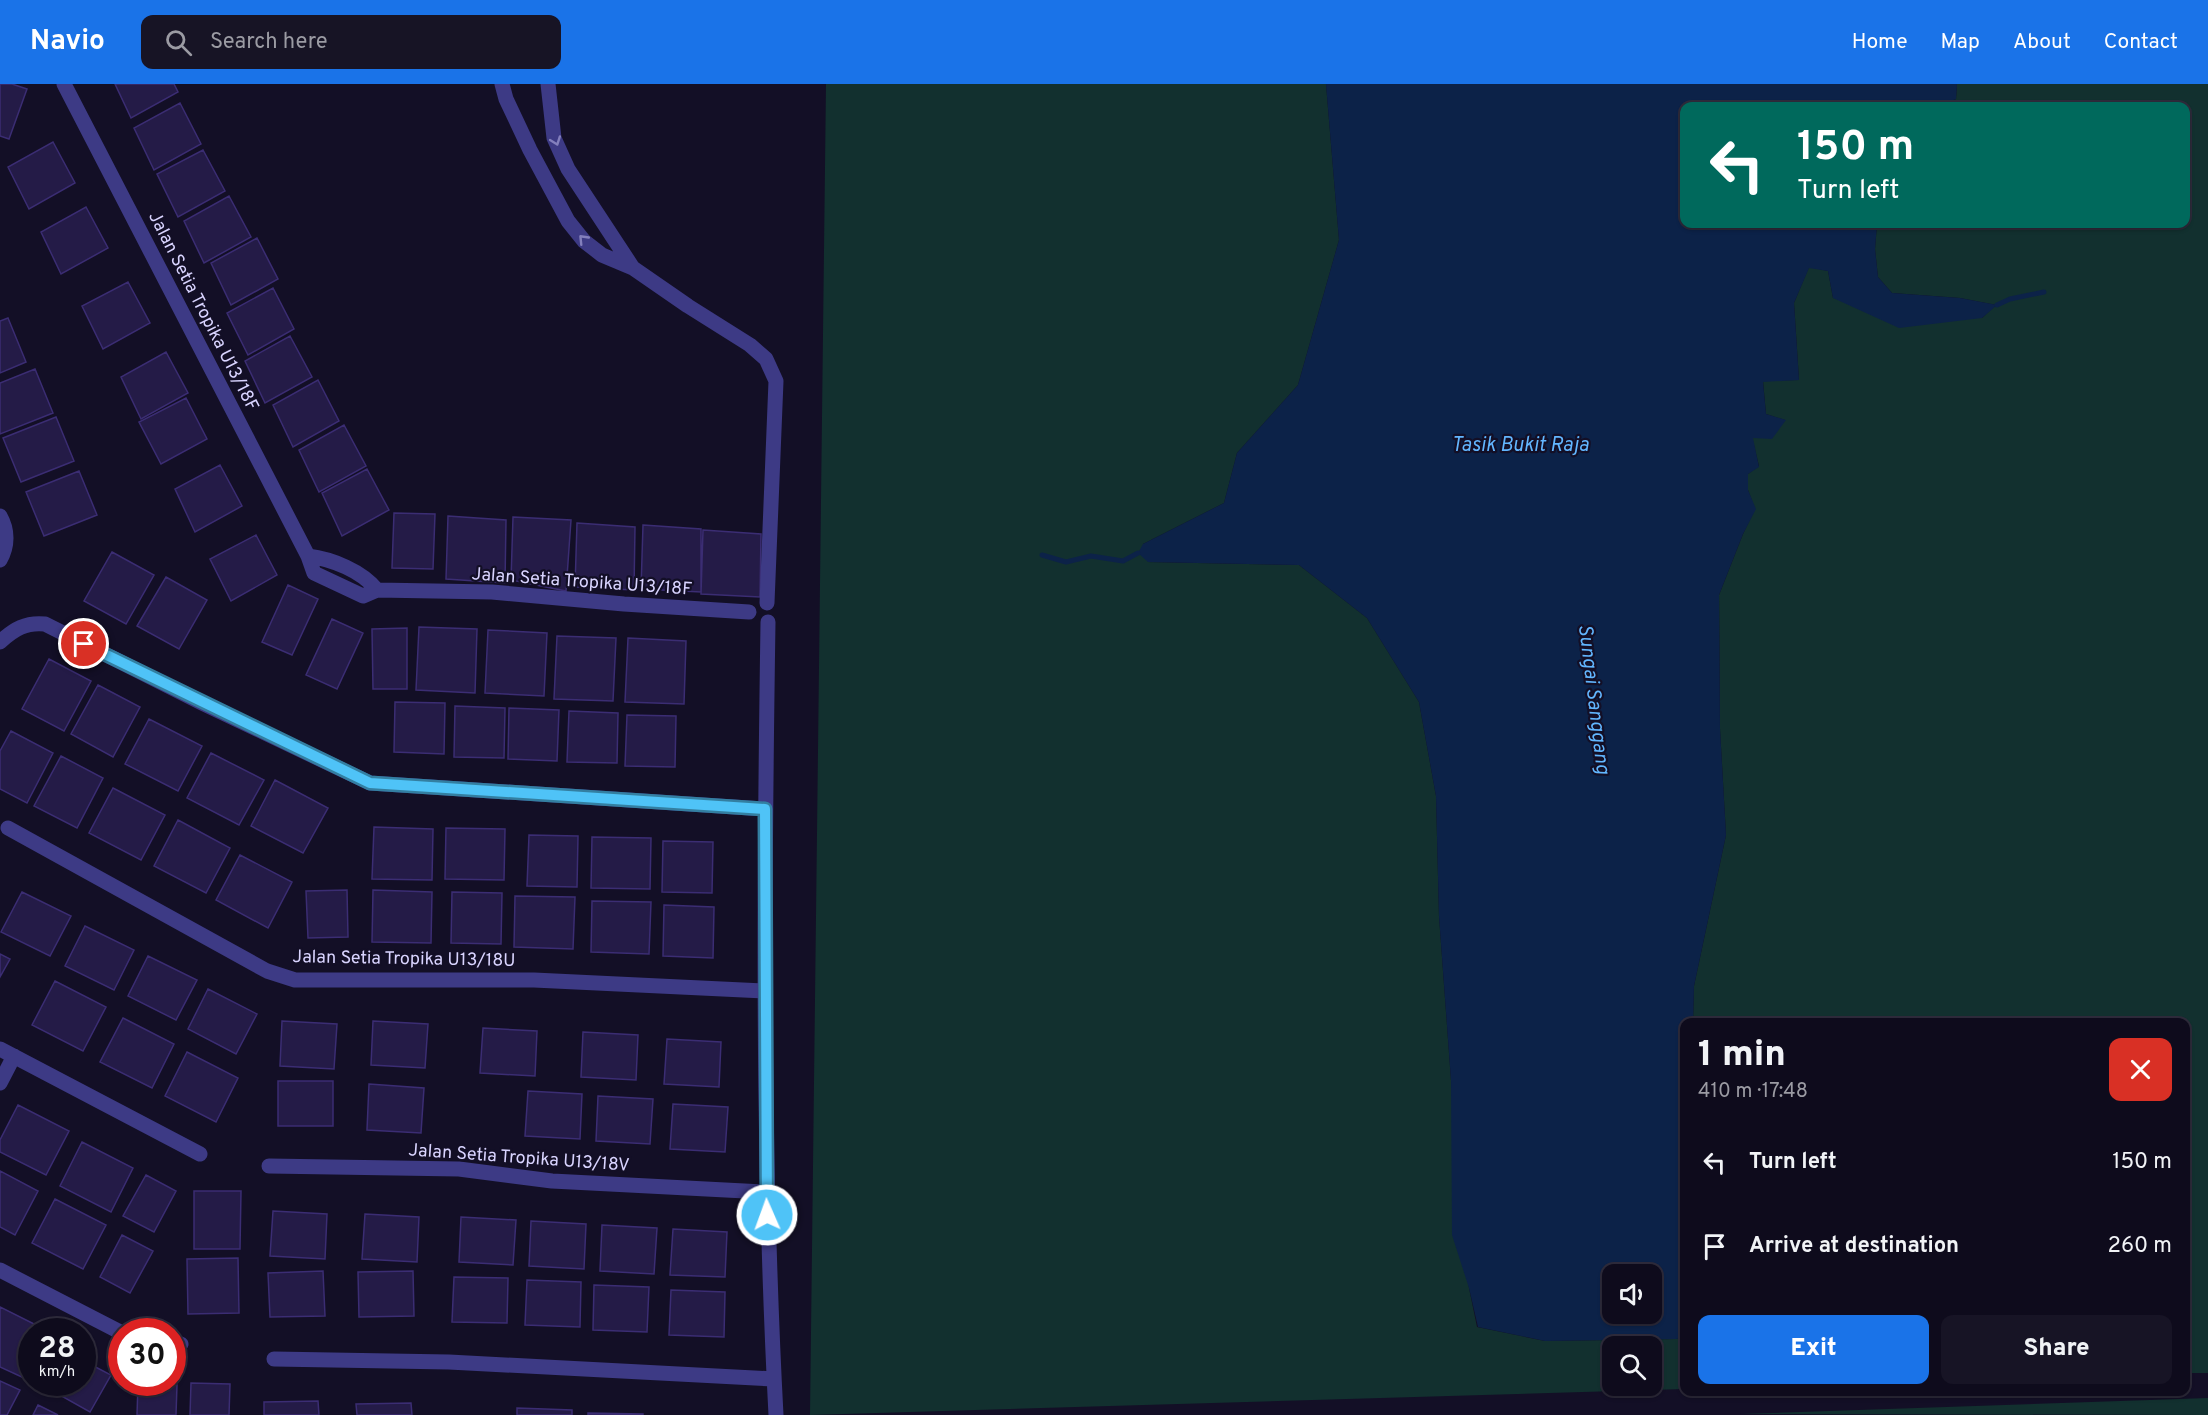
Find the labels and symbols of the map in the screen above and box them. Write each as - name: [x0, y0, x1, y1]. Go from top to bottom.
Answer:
- one-way arrow: [549, 136, 562, 146]
- street label: Jalan Setia Tropika U13/18F: [142, 208, 263, 415]
- one-way arrow: [580, 235, 591, 246]
- water label: Tasik Bukit Raja: [1451, 433, 1590, 459]
- street label: Jalan Setia Tropika U13/18F: [471, 563, 693, 602]
- pin: [58, 618, 109, 669]
- water label: Sungai Sanggang: [1571, 623, 1615, 777]
- street label: Jalan Setia Tropika U13/18U: [292, 946, 516, 973]
- street label: Jalan Setia Tropika U13/18V: [408, 1139, 630, 1178]
- position arrow: [735, 1183, 799, 1247]
- speed limit sign: 30: [108, 1318, 186, 1396]

